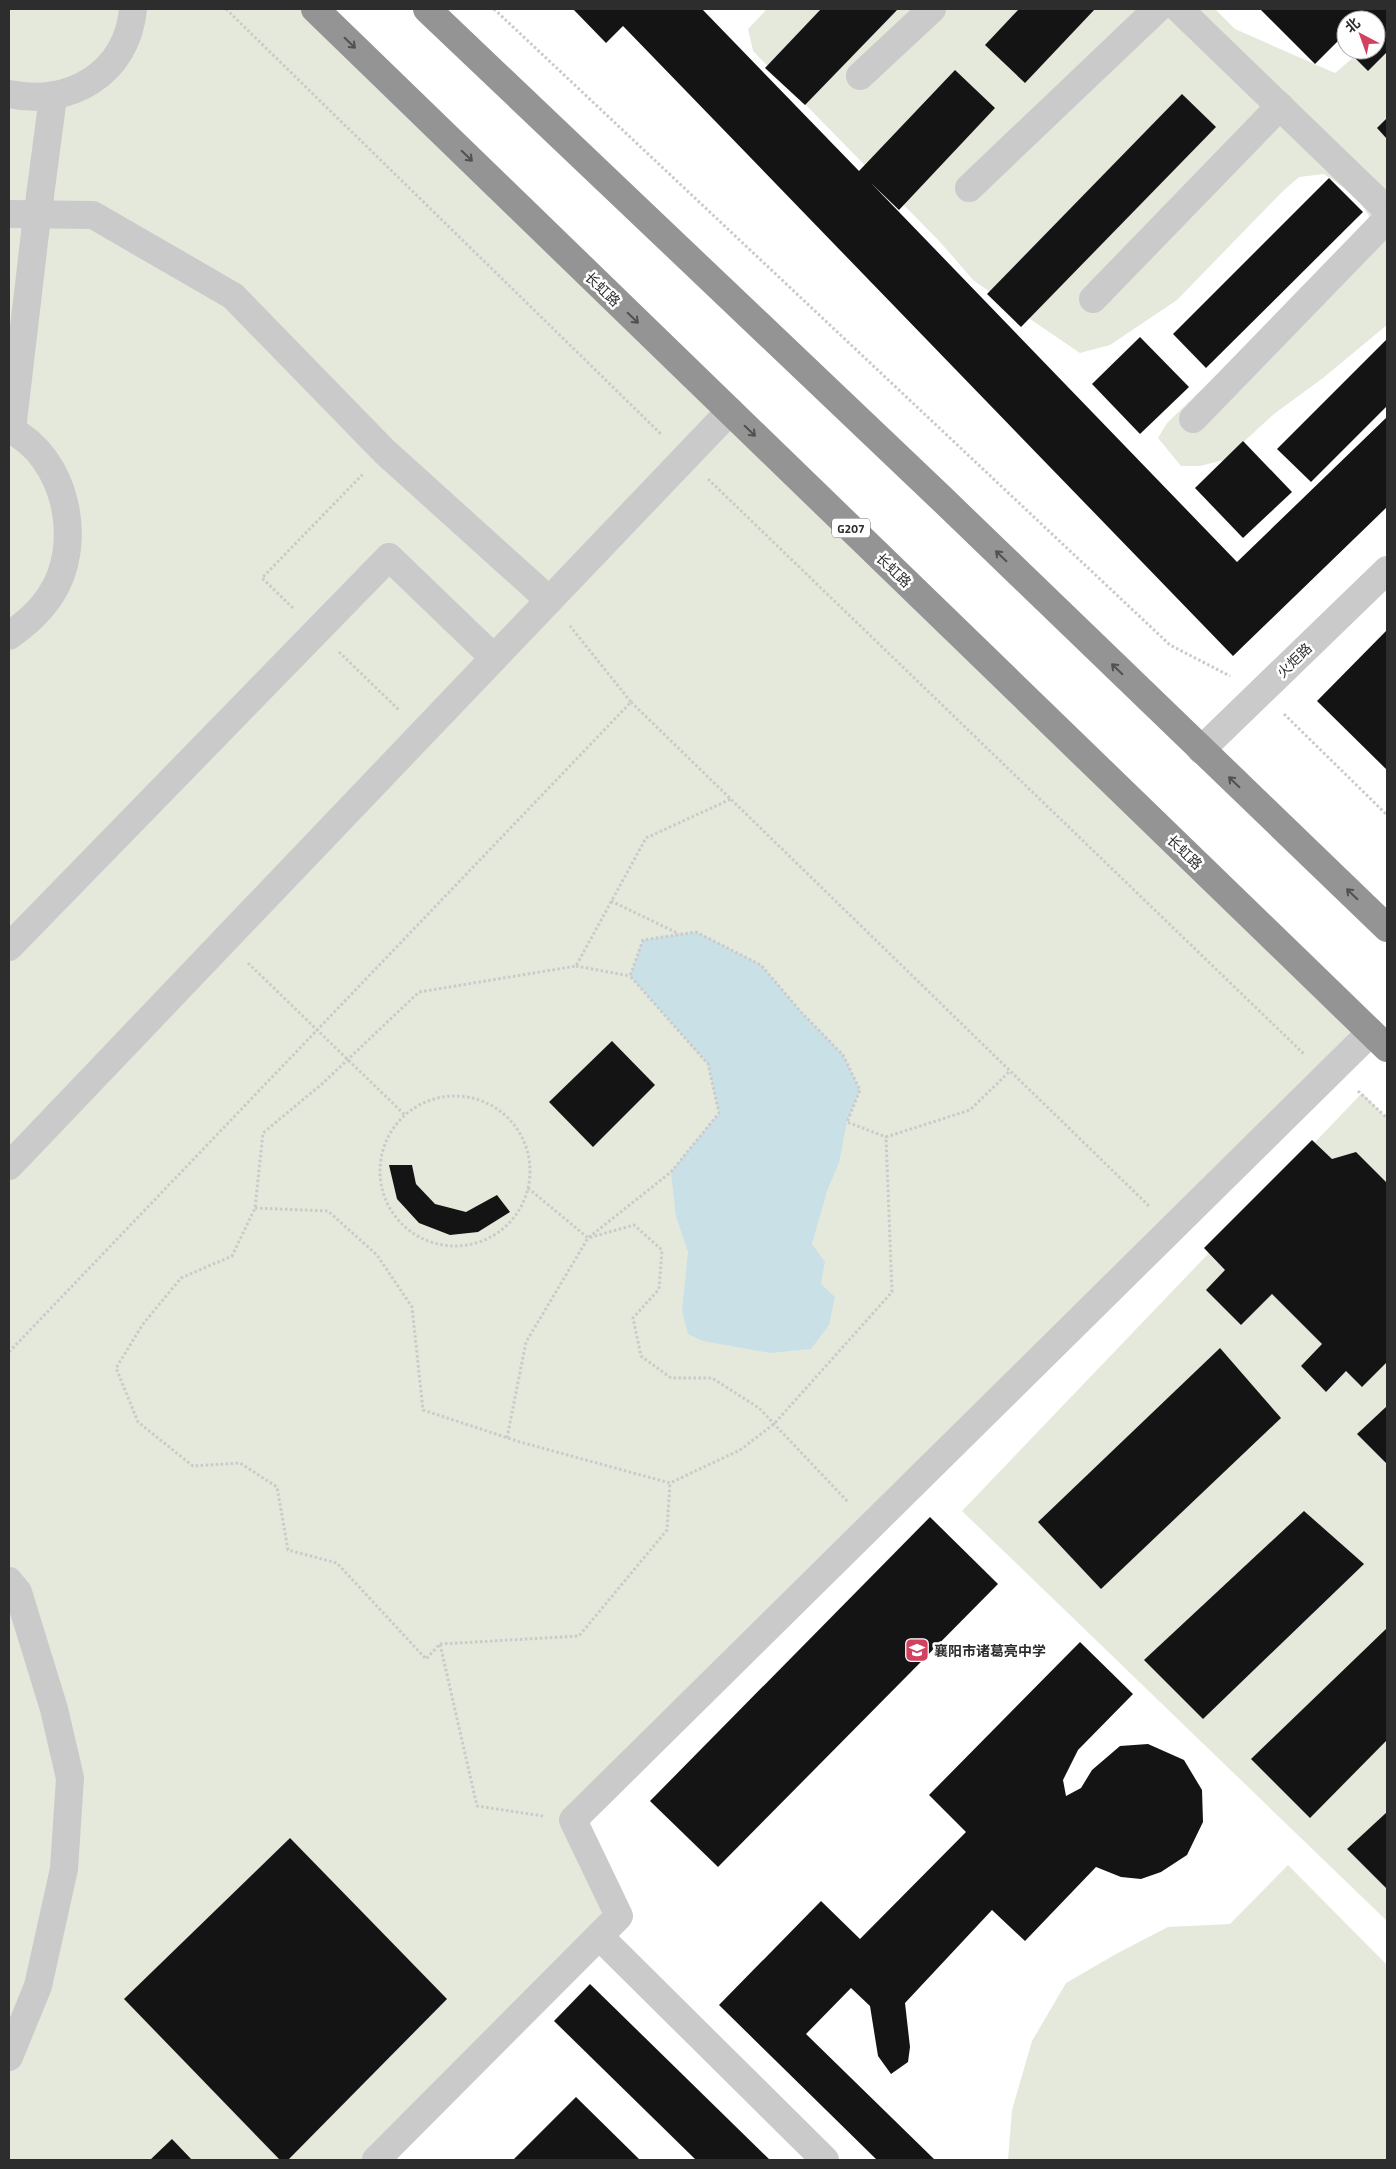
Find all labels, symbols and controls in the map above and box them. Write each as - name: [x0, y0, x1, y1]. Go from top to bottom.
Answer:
- north arrow: [1336, 10, 1386, 60]
- text: 北: [1340, 12, 1364, 37]
- one-way arrow: [344, 37, 356, 49]
- one-way arrow: [460, 150, 473, 162]
- street label: 长虹路: [581, 267, 625, 311]
- one-way arrow: [627, 312, 640, 324]
- one-way arrow: [744, 425, 757, 437]
- road number: G207: [832, 518, 870, 538]
- street label: 长虹路: [872, 548, 916, 592]
- one-way arrow: [995, 550, 1007, 562]
- street label: 火炬路: [1272, 638, 1316, 682]
- one-way arrow: [1111, 663, 1124, 675]
- one-way arrow: [1228, 776, 1241, 788]
- street label: 长虹路: [1163, 830, 1207, 874]
- one-way arrow: [1346, 888, 1358, 900]
- school or university icon: 襄阳市诸葛亮中学: [904, 1637, 930, 1663]
- place label: 襄阳市诸葛亮中学: [934, 1640, 1046, 1661]

